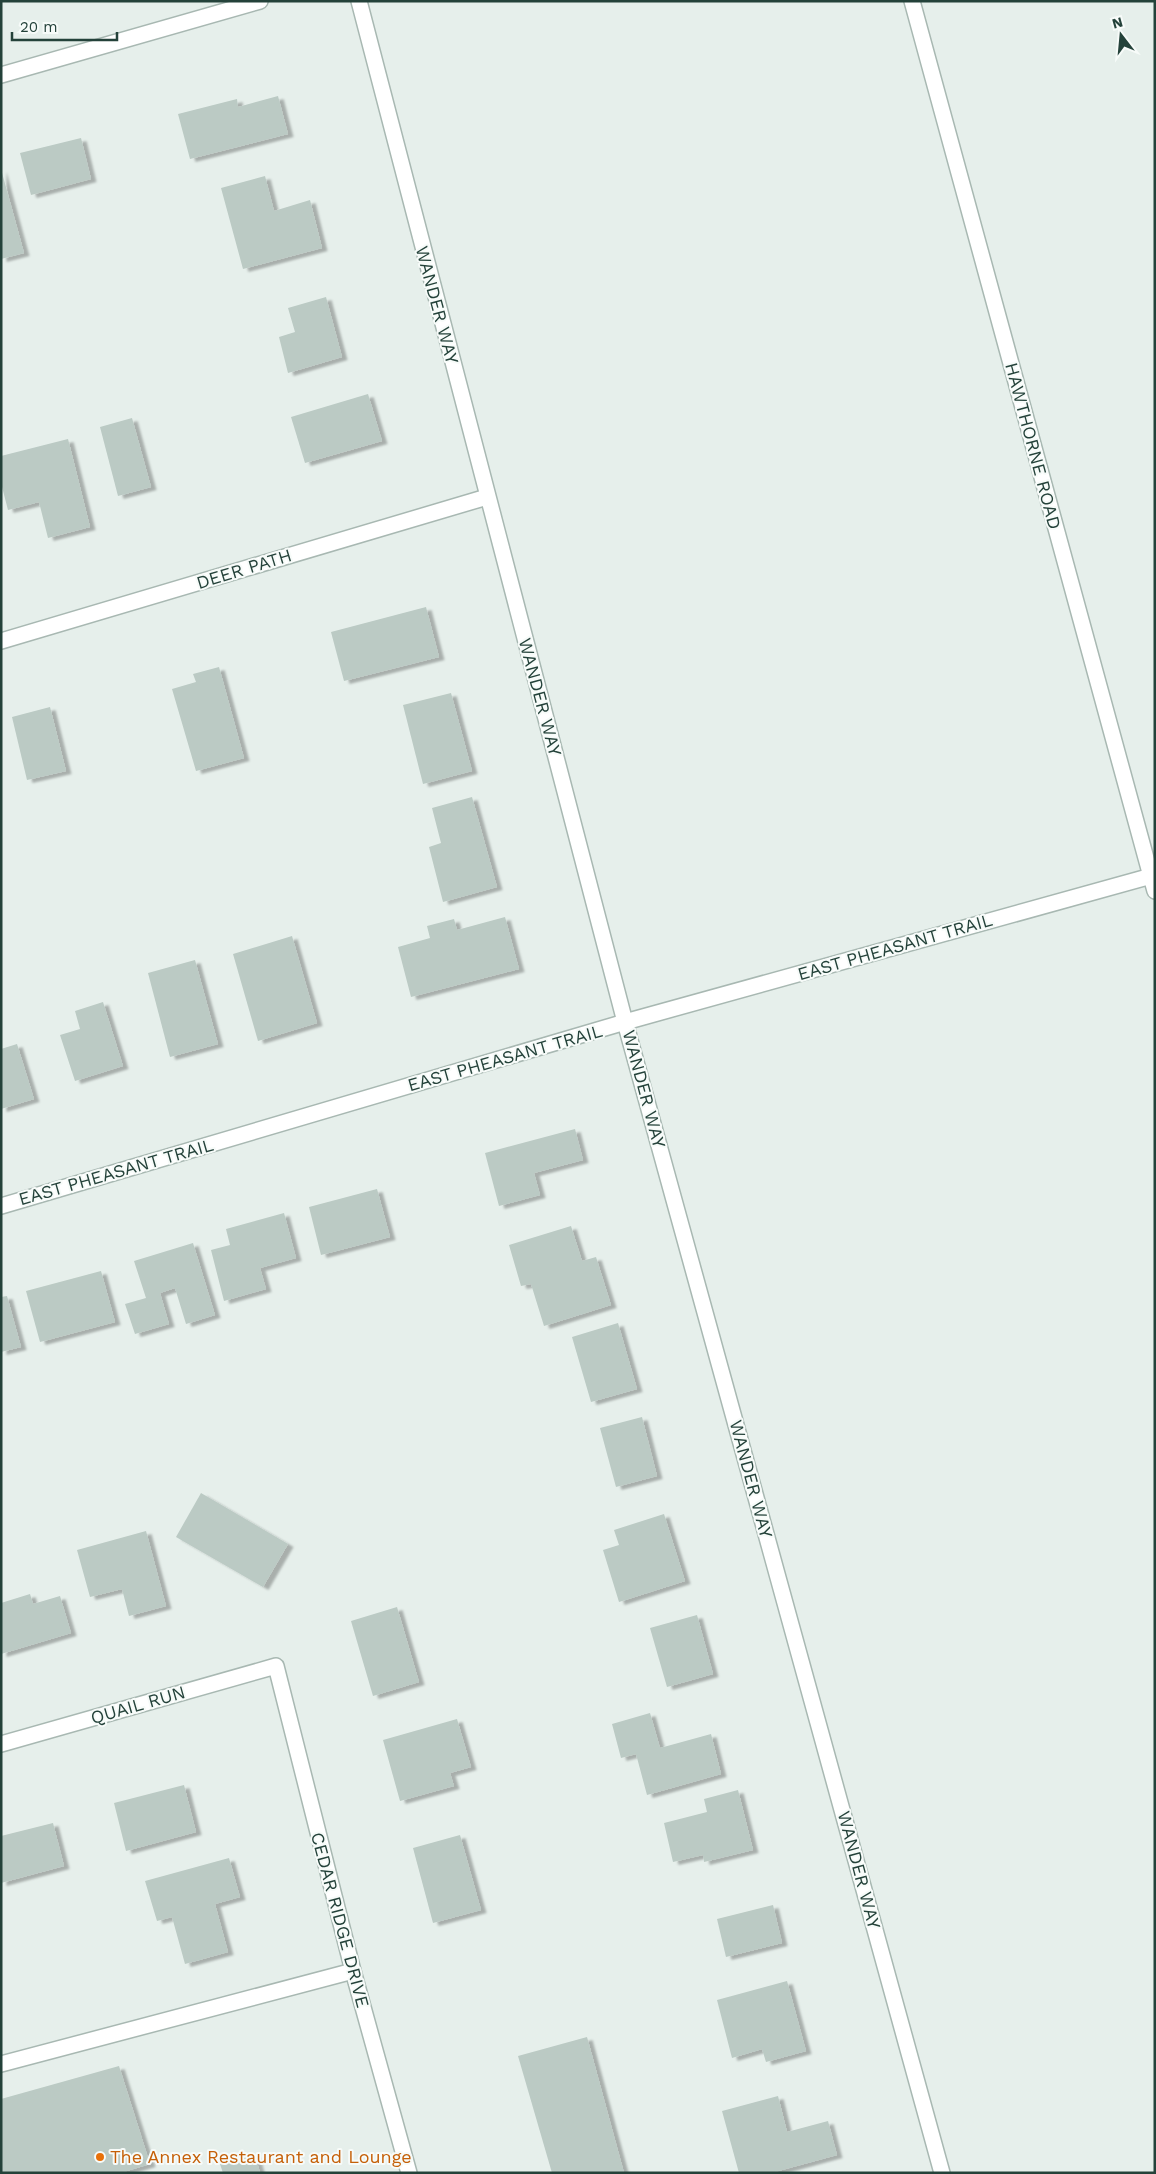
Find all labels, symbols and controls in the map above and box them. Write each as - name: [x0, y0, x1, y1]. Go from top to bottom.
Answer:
- scale bar: [12, 10, 118, 42]
- north arrow: [1096, 10, 1146, 60]
- text: N: [1110, 13, 1125, 32]
- text: 20 m: [20, 18, 58, 36]
- street label: WANDER WAY: [412, 244, 464, 367]
- street label: HAWTHORNE ROAD: [1001, 360, 1066, 532]
- street label: DEER PATH: [194, 544, 294, 593]
- street label: WANDER WAY: [515, 636, 567, 759]
- street label: EAST PHEASANT TRAIL: [795, 909, 995, 984]
- street label: EAST PHEASANT TRAIL: [405, 1020, 605, 1095]
- street label: WANDER WAY: [619, 1028, 671, 1151]
- street label: EAST PHEASANT TRAIL: [16, 1134, 216, 1209]
- street label: WANDER WAY: [726, 1418, 778, 1541]
- street label: QUAIL RUN: [88, 1681, 188, 1728]
- street label: WANDER WAY: [834, 1809, 886, 1932]
- street label: CEDAR RIDGE DRIVE: [307, 1830, 374, 2010]
- place label: The Annex Restaurant and Lounge: [110, 2146, 412, 2167]
- marker: The Annex Restaurant and Lounge: [94, 2151, 106, 2163]

